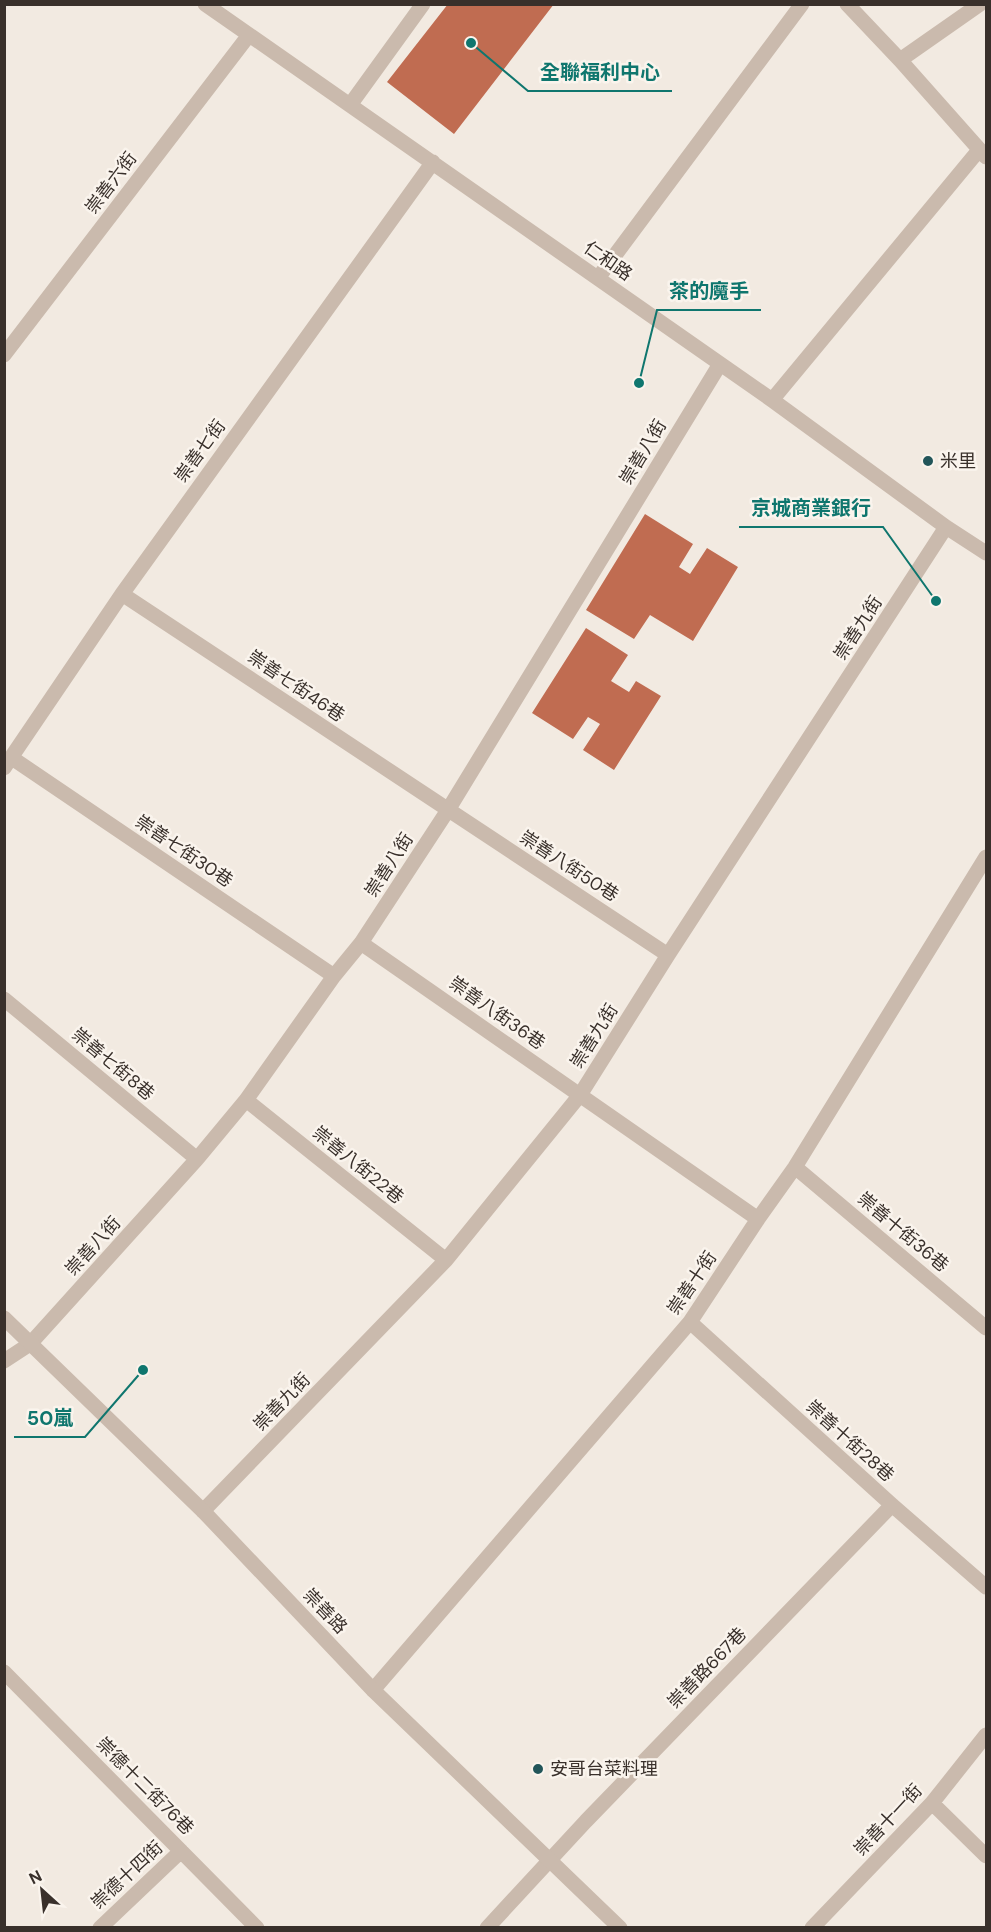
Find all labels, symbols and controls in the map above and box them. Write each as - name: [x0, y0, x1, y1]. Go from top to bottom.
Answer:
- callout: 全聯福利中心: [528, 53, 672, 91]
- text: 全聯福利中心: [540, 59, 660, 85]
- street label: 崇善六街: [80, 147, 142, 219]
- street label: 仁和路: [579, 236, 637, 286]
- callout: 茶的魔手: [657, 272, 761, 310]
- text: 茶的魔手: [669, 278, 749, 304]
- street label: 崇善七街: [169, 415, 231, 487]
- street label: 崇善八街: [614, 415, 672, 489]
- place label: 米里: [940, 449, 976, 473]
- marker: 米里: [921, 454, 935, 468]
- callout: 京城商業銀行: [739, 489, 883, 527]
- text: 京城商業銀行: [751, 495, 871, 521]
- street label: 崇善九街: [828, 591, 888, 665]
- street label: 崇善七街46巷: [243, 645, 349, 727]
- street label: 崇善七街30巷: [130, 809, 238, 893]
- street label: 崇善八街50巷: [515, 825, 623, 907]
- street label: 崇善八街: [359, 828, 419, 902]
- street label: 崇善八街36巷: [444, 971, 550, 1055]
- street label: 崇善九街: [565, 999, 623, 1073]
- street label: 崇善七街8巷: [67, 1022, 159, 1106]
- street label: 崇善八街22巷: [307, 1121, 409, 1209]
- street label: 崇善十街36巷: [852, 1187, 954, 1277]
- street label: 崇善八街: [60, 1211, 126, 1281]
- street label: 崇善十街: [662, 1246, 722, 1320]
- street label: 崇善九街: [248, 1368, 316, 1436]
- street label: 崇善十街28巷: [801, 1395, 899, 1487]
- callout: 50嵐: [14, 1399, 85, 1437]
- text: 50嵐: [27, 1405, 73, 1431]
- street label: 崇善路: [298, 1583, 352, 1639]
- street label: 崇善路667巷: [662, 1622, 752, 1714]
- street label: 崇德十二街76巷: [91, 1732, 199, 1840]
- place label: 安哥台菜料理: [550, 1757, 658, 1781]
- marker: 安哥台菜料理: [531, 1762, 545, 1776]
- street label: 崇善十一街: [849, 1779, 927, 1861]
- street label: 崇德十四街: [86, 1836, 168, 1914]
- north arrow: [12, 1860, 72, 1920]
- text: N: [25, 1865, 45, 1889]

